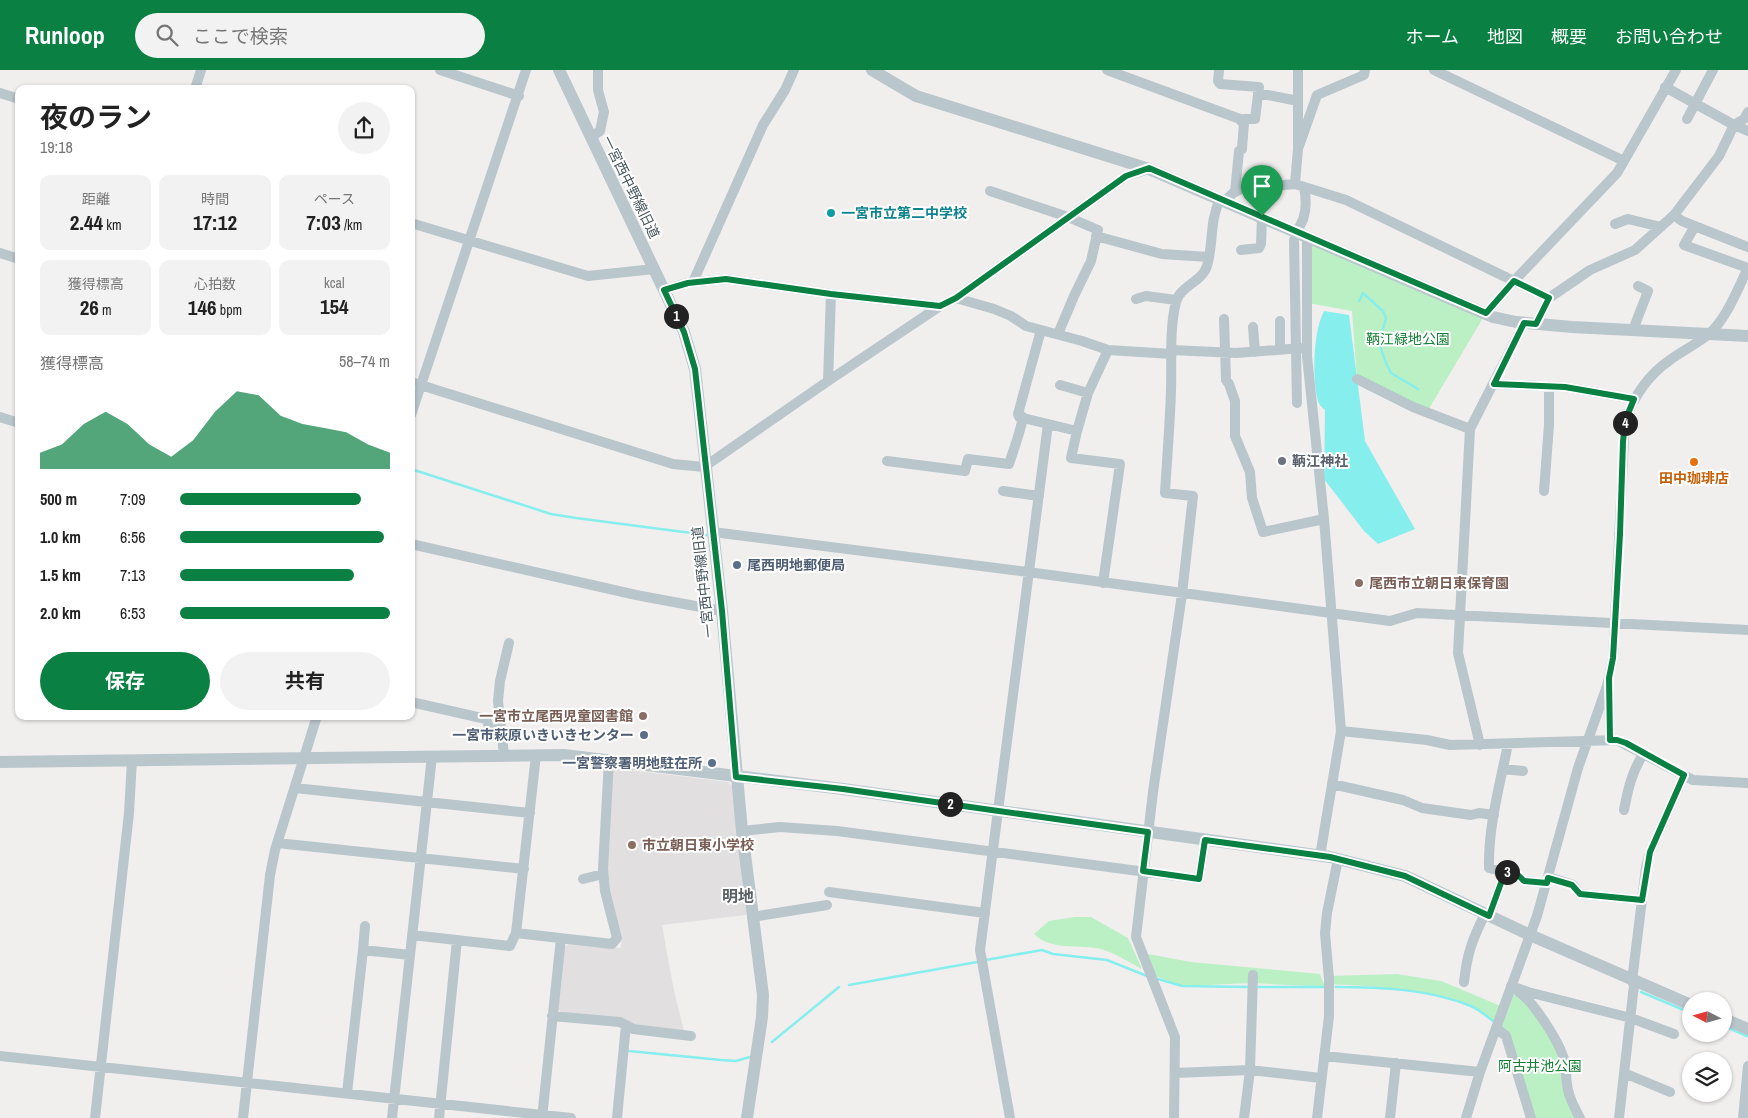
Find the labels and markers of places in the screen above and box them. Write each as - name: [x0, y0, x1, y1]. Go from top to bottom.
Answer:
- pin: [1241, 165, 1283, 216]
- place label: 一宮市立第二中学校: [841, 204, 967, 222]
- marker: 一宮市立第二中学校: [825, 207, 837, 219]
- pin: 1: [664, 304, 688, 328]
- pin: 4: [1612, 410, 1638, 436]
- place label: 鞆江神社: [1292, 452, 1348, 470]
- marker: 鞆江神社: [1276, 455, 1288, 467]
- marker: 田中珈琲店: [1688, 456, 1700, 468]
- place label: 田中珈琲店: [1659, 469, 1729, 487]
- place label: 尾西明地郵便局: [747, 556, 845, 574]
- marker: 尾西明地郵便局: [731, 559, 743, 571]
- place label: 尾西市立朝日東保育園: [1369, 574, 1509, 592]
- marker: 尾西市立朝日東保育園: [1353, 577, 1365, 589]
- place label: 一宮市立尾西児童図書館: [479, 707, 633, 725]
- marker: 一宮市立尾西児童図書館: [637, 710, 649, 722]
- place label: 一宮市萩原いきいきセンター: [452, 726, 634, 744]
- marker: 一宮市萩原いきいきセンター: [638, 729, 650, 741]
- place label: 一宮警察署明地駐在所: [562, 754, 702, 772]
- marker: 一宮警察署明地駐在所: [706, 757, 718, 769]
- pin: 2: [938, 792, 962, 816]
- place label: 市立朝日東小学校: [642, 836, 754, 854]
- marker: 市立朝日東小学校: [626, 839, 638, 851]
- pin: 3: [1494, 860, 1520, 884]

